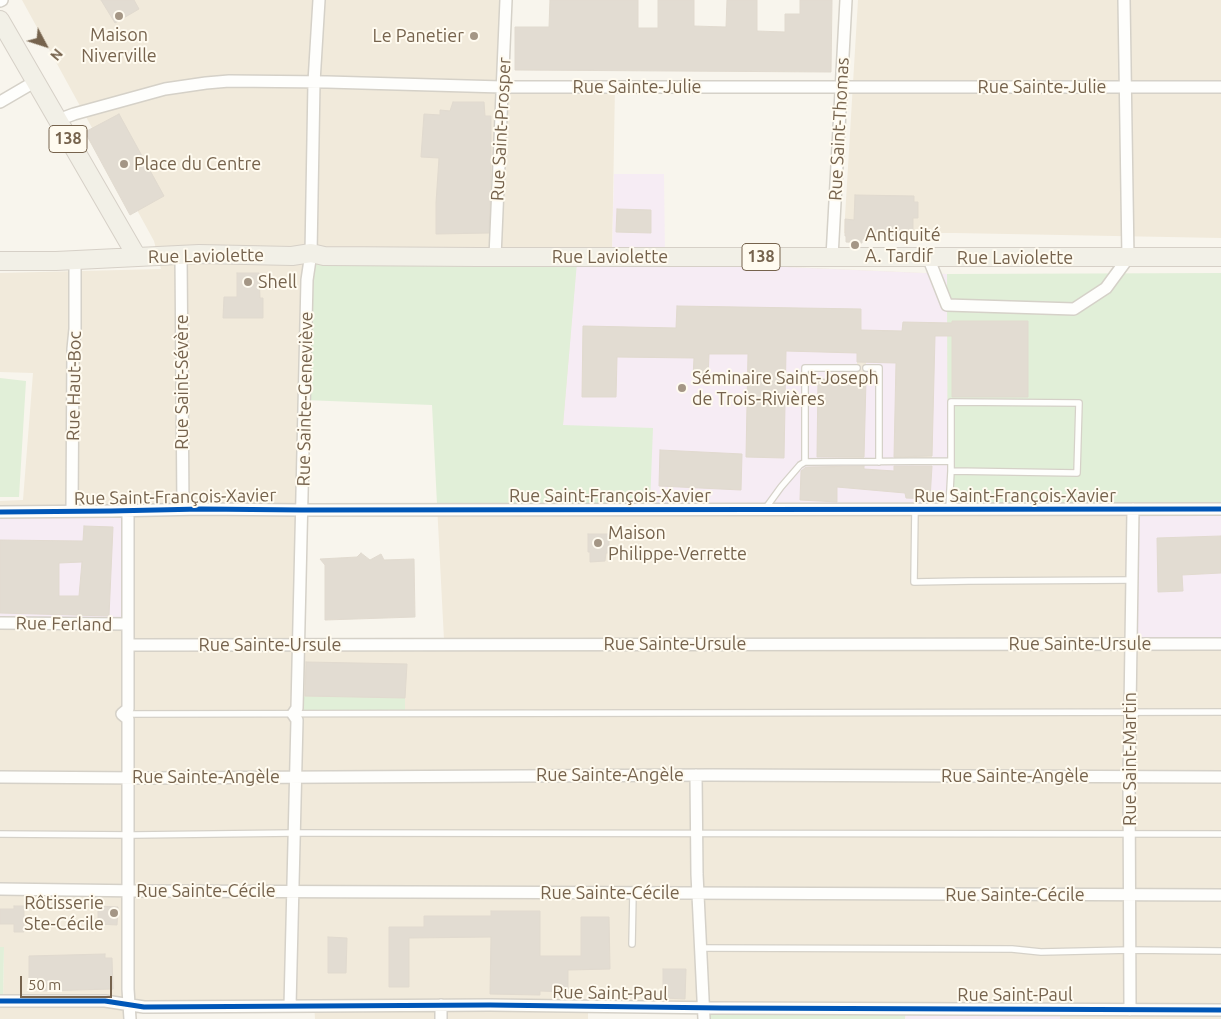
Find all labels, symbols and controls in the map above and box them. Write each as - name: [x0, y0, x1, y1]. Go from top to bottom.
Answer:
- marker: Maison Niverville: [113, 10, 125, 22]
- north arrow: [20, 20, 70, 70]
- place label: Maison Niverville: [81, 24, 157, 66]
- place label: Le Panetier: [373, 25, 464, 47]
- marker: Le Panetier: [468, 30, 480, 42]
- text: N: [47, 45, 66, 64]
- street label: Rue Saint-Prosper: [486, 57, 516, 201]
- street label: Rue Saint-Thomas: [824, 57, 854, 201]
- street label: Rue Sainte-Julie: [573, 76, 701, 98]
- street label: Rue Sainte-Julie: [978, 76, 1106, 98]
- road number: 138: [49, 126, 87, 152]
- place label: Place du Centre: [134, 153, 261, 175]
- marker: Place du Centre: [118, 158, 130, 170]
- place label: Antiquité A. Tardif: [865, 224, 941, 266]
- marker: Antiquité A. Tardif: [849, 239, 861, 251]
- road number: 138: [742, 243, 780, 270]
- street label: Rue Laviolette: [148, 244, 264, 268]
- street label: Rue Laviolette: [552, 246, 668, 268]
- street label: Rue Laviolette: [957, 247, 1073, 269]
- place label: Shell: [258, 271, 297, 293]
- marker: Shell: [242, 276, 254, 288]
- street label: Rue Sainte-Geneviève: [293, 311, 317, 487]
- street label: Rue Saint-Sévère: [171, 314, 193, 450]
- street label: Rue Haut-Boc: [62, 331, 86, 441]
- place label: Séminaire Saint-Joseph de Trois‑Rivières: [692, 367, 879, 409]
- marker: Séminaire Saint-Joseph de Trois‑Rivières: [676, 382, 688, 394]
- street label: Rue Saint-François-Xavier: [74, 484, 276, 510]
- street label: Rue Saint-François-Xavier: [509, 485, 711, 507]
- street label: Rue Saint-François-Xavier: [914, 485, 1116, 507]
- place label: Maison Philippe-Verrette: [608, 522, 747, 564]
- marker: Maison Philippe-Verrette: [592, 537, 604, 549]
- street label: Rue Ferland: [16, 612, 112, 636]
- street label: Rue Sainte-Ursule: [604, 633, 746, 655]
- street label: Rue Sainte-Ursule: [1009, 633, 1151, 655]
- street label: Rue Sainte-Ursule: [199, 634, 341, 656]
- street label: Rue Saint-Martin: [1119, 692, 1141, 826]
- street label: Rue Sainte-Angèle: [536, 764, 684, 786]
- street label: Rue Sainte-Angèle: [941, 765, 1089, 787]
- street label: Rue Sainte-Angèle: [132, 766, 280, 788]
- street label: Rue Sainte-Cécile: [136, 880, 276, 902]
- street label: Rue Sainte-Cécile: [540, 882, 680, 904]
- street label: Rue Sainte-Cécile: [945, 884, 1085, 906]
- place label: Rôtisserie Ste-Cécile: [24, 892, 104, 934]
- marker: Rôtisserie Ste-Cécile: [108, 907, 120, 919]
- scale bar: [22, 966, 115, 998]
- text: 50 m: [28, 976, 61, 993]
- street label: Rue Saint-Paul: [552, 981, 668, 1005]
- street label: Rue Saint-Paul: [957, 984, 1073, 1006]

